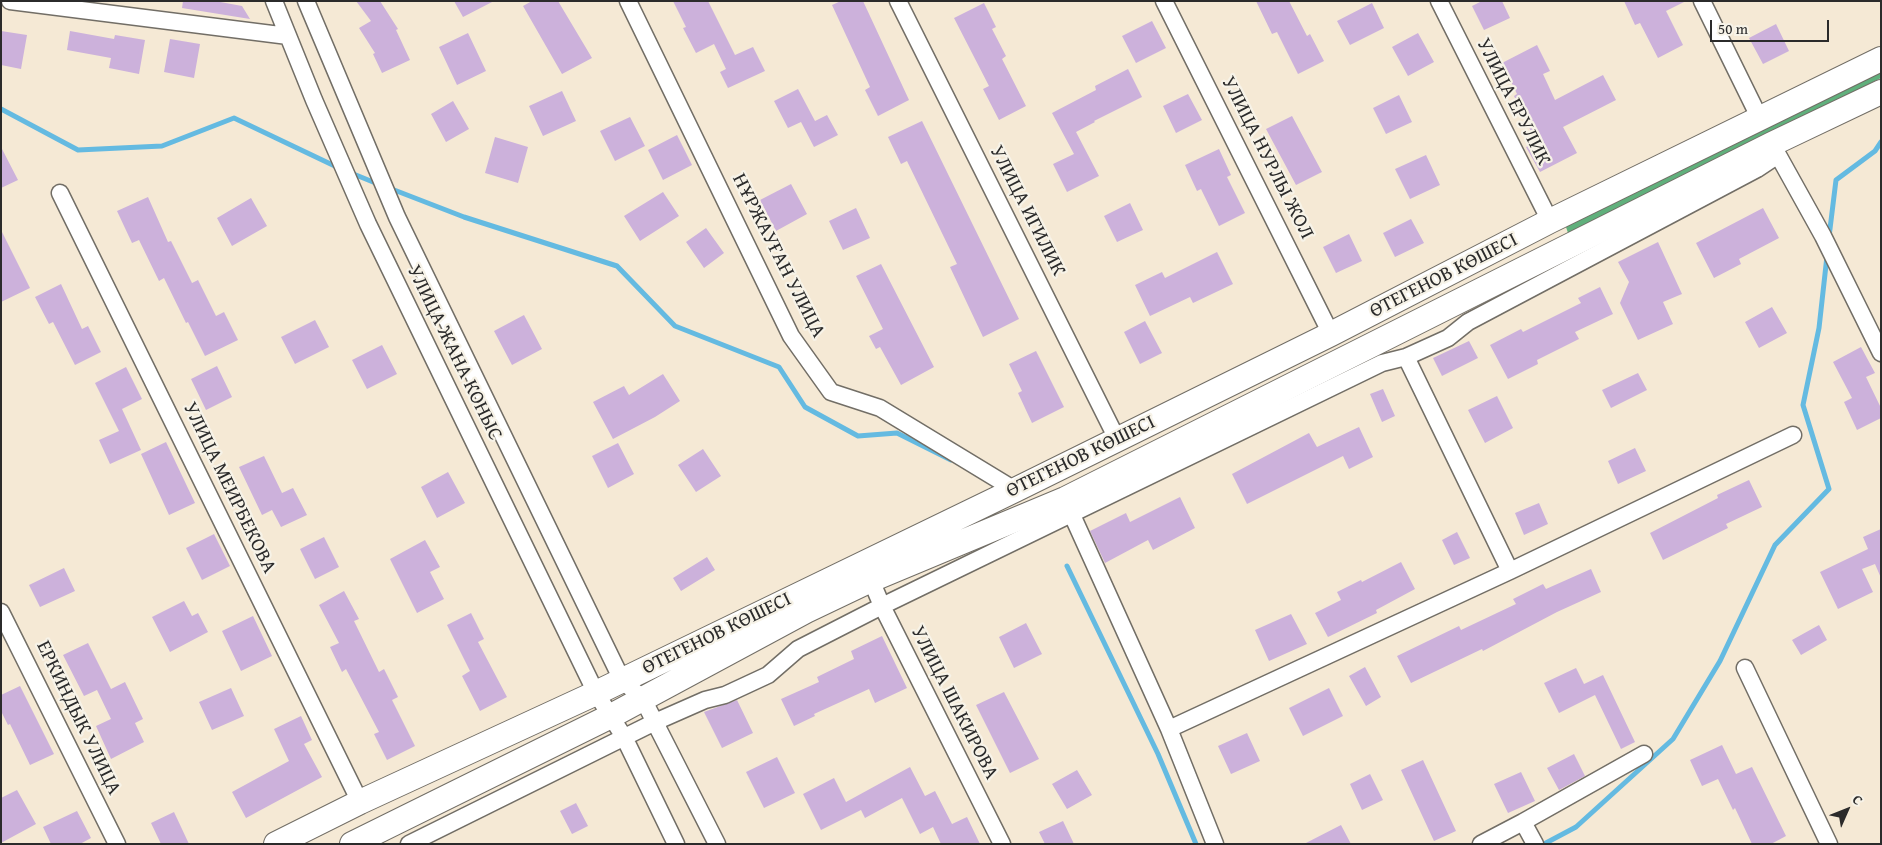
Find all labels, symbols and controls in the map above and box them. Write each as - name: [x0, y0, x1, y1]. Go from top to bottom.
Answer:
- scale bar: [1712, 10, 1831, 42]
- text: 50 m: [1718, 18, 1748, 39]
- street label: УЛИЦА ЕРУЛИК: [1471, 34, 1555, 170]
- street label: УЛИЦА НУРЛЫ ЖОЛ: [1216, 73, 1318, 243]
- street label: УЛИЦА ИГИЛИК: [984, 142, 1070, 280]
- street label: НҰРЖАУҒАН УЛИЦА: [726, 170, 830, 342]
- street label: ӨТЕГЕНОВ КӨШЕСІ: [1366, 228, 1522, 324]
- street label: УЛИЦА ЖАНА КОНЫС: [401, 262, 507, 444]
- street label: УЛИЦА МЕИРБЕКОВА: [177, 399, 281, 577]
- street label: ӨТЕГЕНОВ КӨШЕСІ: [1003, 411, 1159, 503]
- street label: ӨТЕГЕНОВ КӨШЕСІ: [639, 588, 795, 680]
- street label: УЛИЦА ШАКИРОВА: [905, 622, 1003, 784]
- street label: ЕРКИНДЫК УЛИЦА: [30, 637, 126, 799]
- north arrow: [1822, 785, 1872, 835]
- text: С: [1848, 790, 1868, 809]

